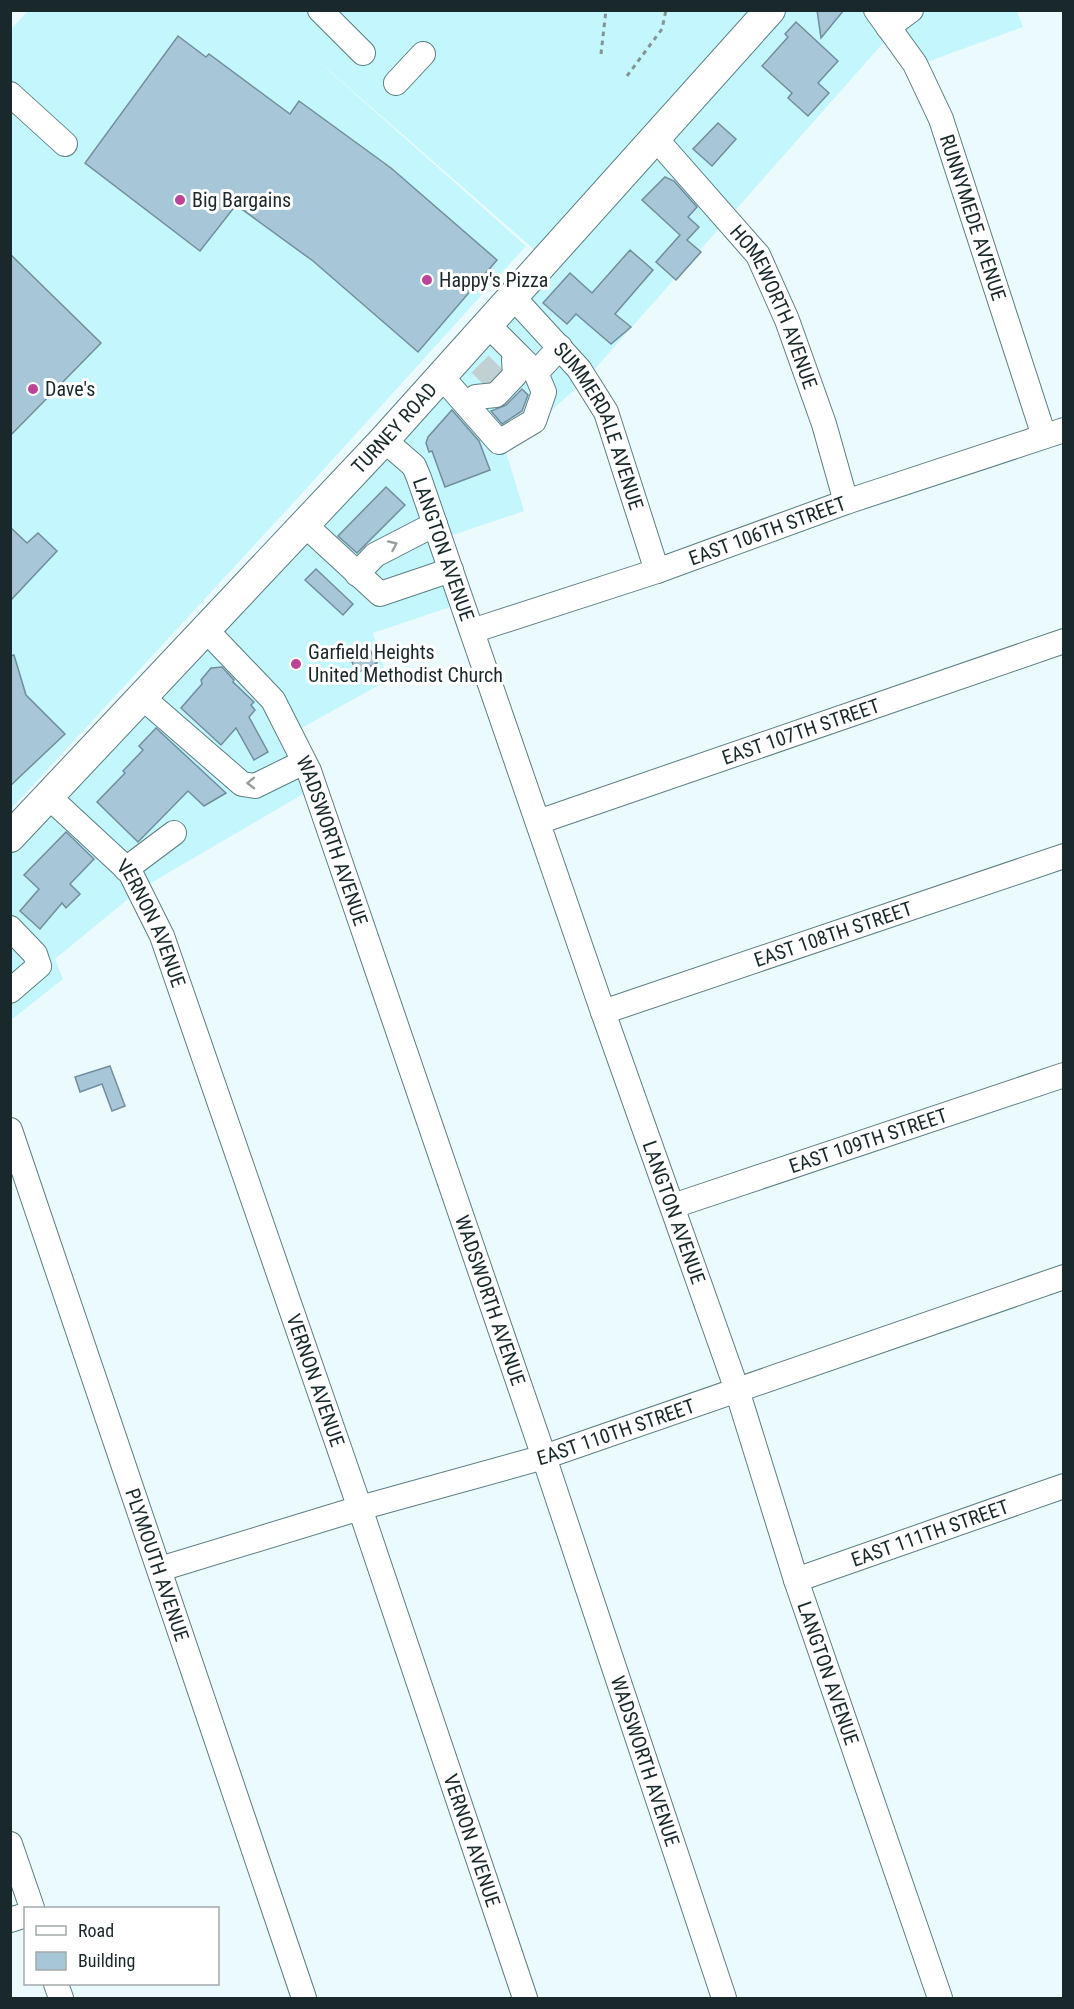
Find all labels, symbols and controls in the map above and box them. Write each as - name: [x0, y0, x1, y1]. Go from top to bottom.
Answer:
- street label: RUNNYMEDE AVENUE: [935, 131, 1011, 304]
- place label: Big Bargains: [192, 188, 291, 212]
- marker: Big Bargains: [173, 193, 187, 207]
- street label: HOMEWORTH AVENUE: [725, 220, 822, 392]
- place label: Happy's Pizza: [439, 268, 548, 292]
- marker: Happy's Pizza: [420, 273, 434, 287]
- street label: SUMMERDALE AVENUE: [549, 337, 649, 513]
- place label: Dave's: [45, 377, 95, 401]
- street label: TURNEY ROAD: [346, 378, 442, 479]
- marker: Dave's: [26, 382, 40, 396]
- street label: LANGTON AVENUE: [408, 474, 479, 624]
- street label: EAST 106TH STREET: [686, 491, 849, 570]
- one-way arrow: [387, 541, 398, 553]
- place label: Garfield Heights United Methodist Church: [308, 640, 503, 687]
- marker: Garfield Heights United Methodist Church: [289, 657, 303, 671]
- street label: EAST 107TH STREET: [719, 693, 883, 770]
- street label: WADSWORTH AVENUE: [291, 752, 373, 929]
- one-way arrow: [246, 777, 255, 789]
- street label: VERNON AVENUE: [112, 854, 191, 990]
- street label: EAST 108TH STREET: [751, 896, 915, 972]
- street label: EAST 109TH STREET: [786, 1103, 951, 1178]
- street label: LANGTON AVENUE: [638, 1138, 710, 1287]
- street label: WADSWORTH AVENUE: [450, 1212, 531, 1389]
- street label: VERNON AVENUE: [282, 1311, 350, 1450]
- street label: EAST 110TH STREET: [534, 1394, 698, 1470]
- street label: PLYMOUTH AVENUE: [120, 1485, 194, 1644]
- street label: EAST 111TH STREET: [848, 1494, 1012, 1572]
- street label: LANGTON AVENUE: [792, 1598, 864, 1748]
- street label: WADSWORTH AVENUE: [606, 1673, 685, 1849]
- street label: VERNON AVENUE: [438, 1771, 505, 1910]
- legend: [24, 1907, 219, 1985]
- text: Road: [78, 1920, 114, 1941]
- text: Building: [78, 1950, 135, 1971]

